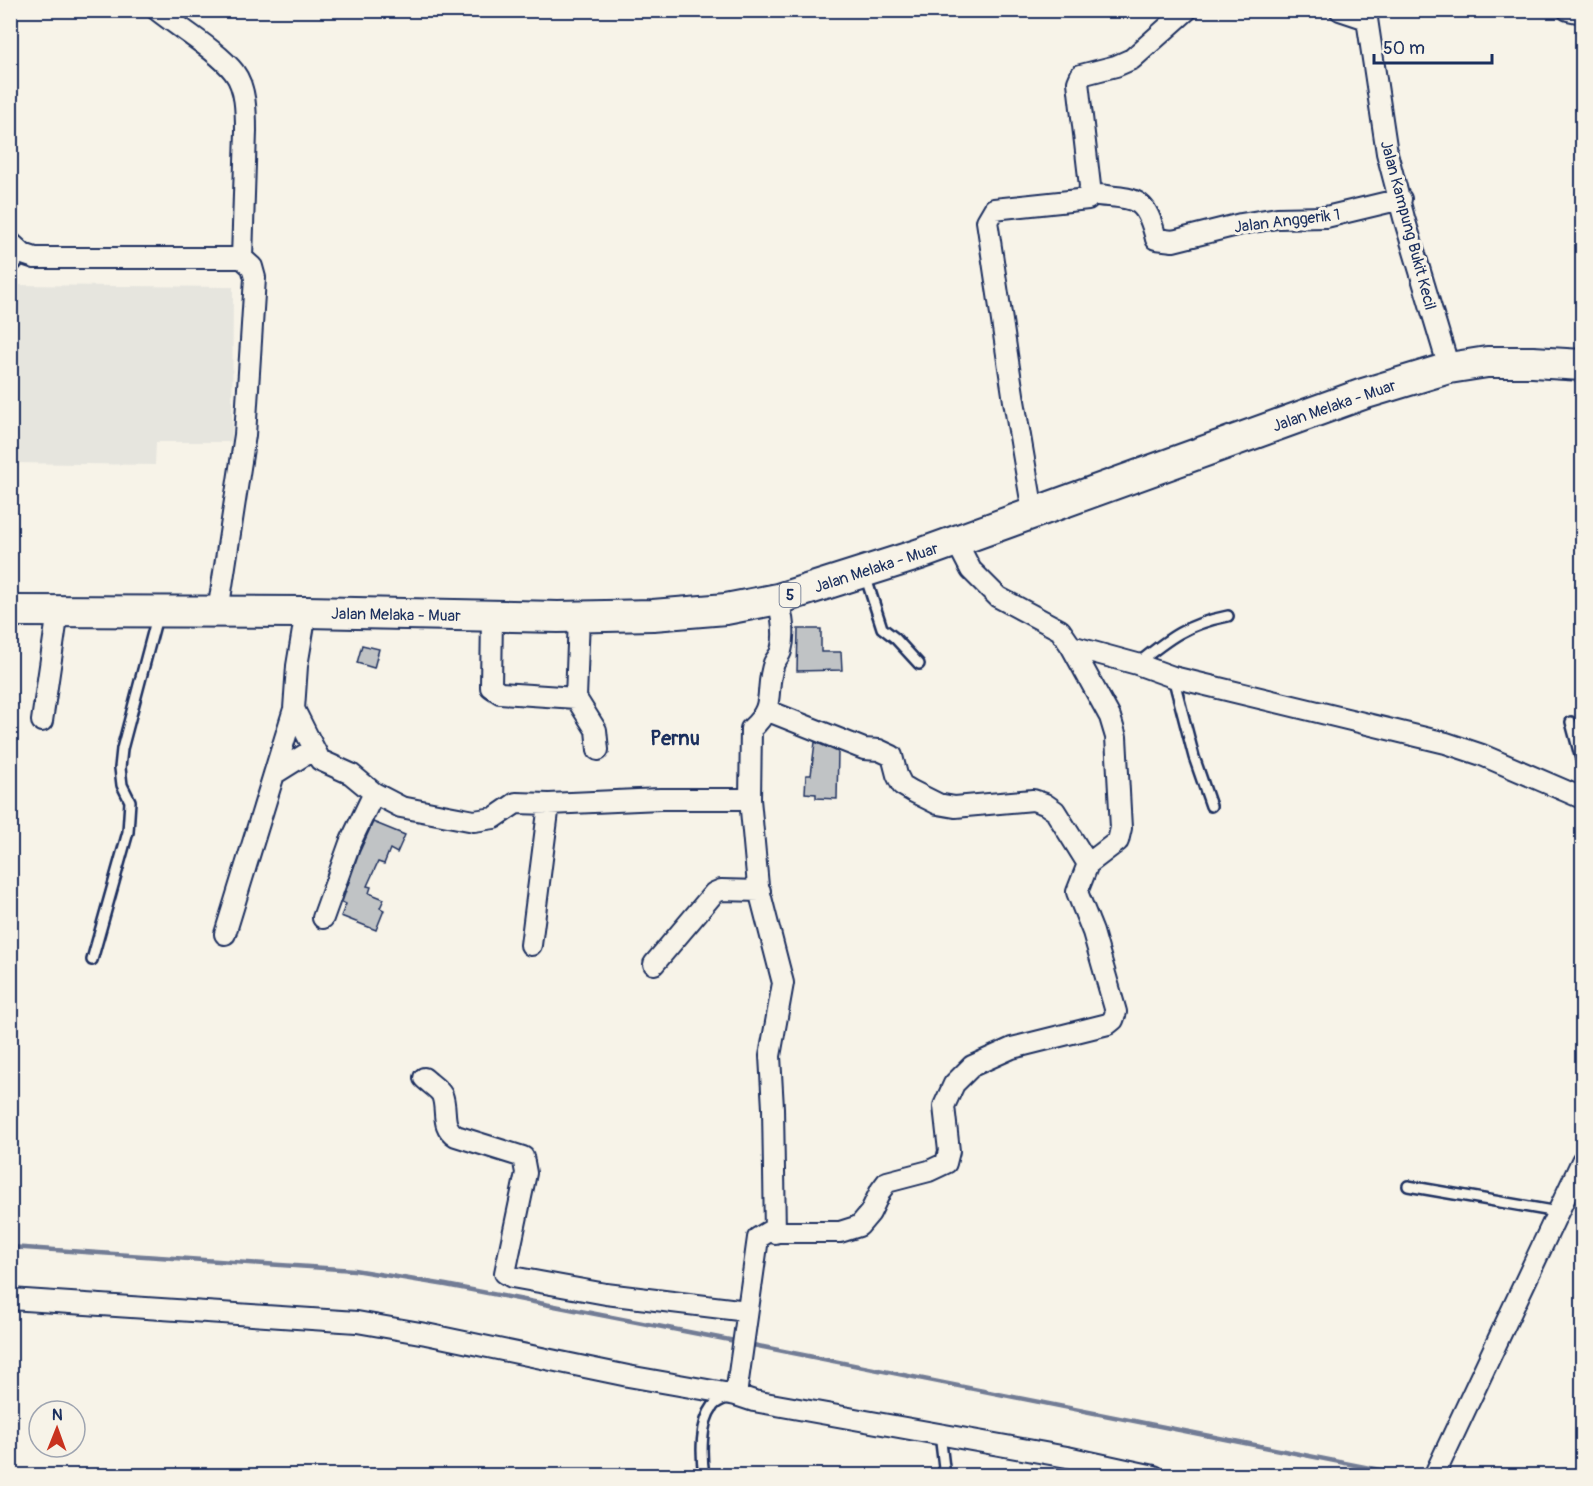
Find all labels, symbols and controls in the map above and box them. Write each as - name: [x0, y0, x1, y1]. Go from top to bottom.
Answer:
- scale bar: [1374, 27, 1492, 65]
- text: 50 m: [1383, 37, 1425, 60]
- street label: Jalan Kampung Bukit Kecil: [1376, 138, 1440, 312]
- street label: Jalan Anggerik 1: [1233, 205, 1341, 237]
- street label: Jalan Melaka - Muar: [1270, 375, 1399, 437]
- street label: Jalan Melaka - Muar: [812, 538, 941, 597]
- road number: 5: [780, 583, 800, 607]
- street label: Jalan Melaka - Muar: [331, 604, 461, 626]
- district label: Pernu: [650, 726, 700, 751]
- north arrow: [27, 1399, 87, 1459]
- text: N: [52, 1405, 63, 1425]

